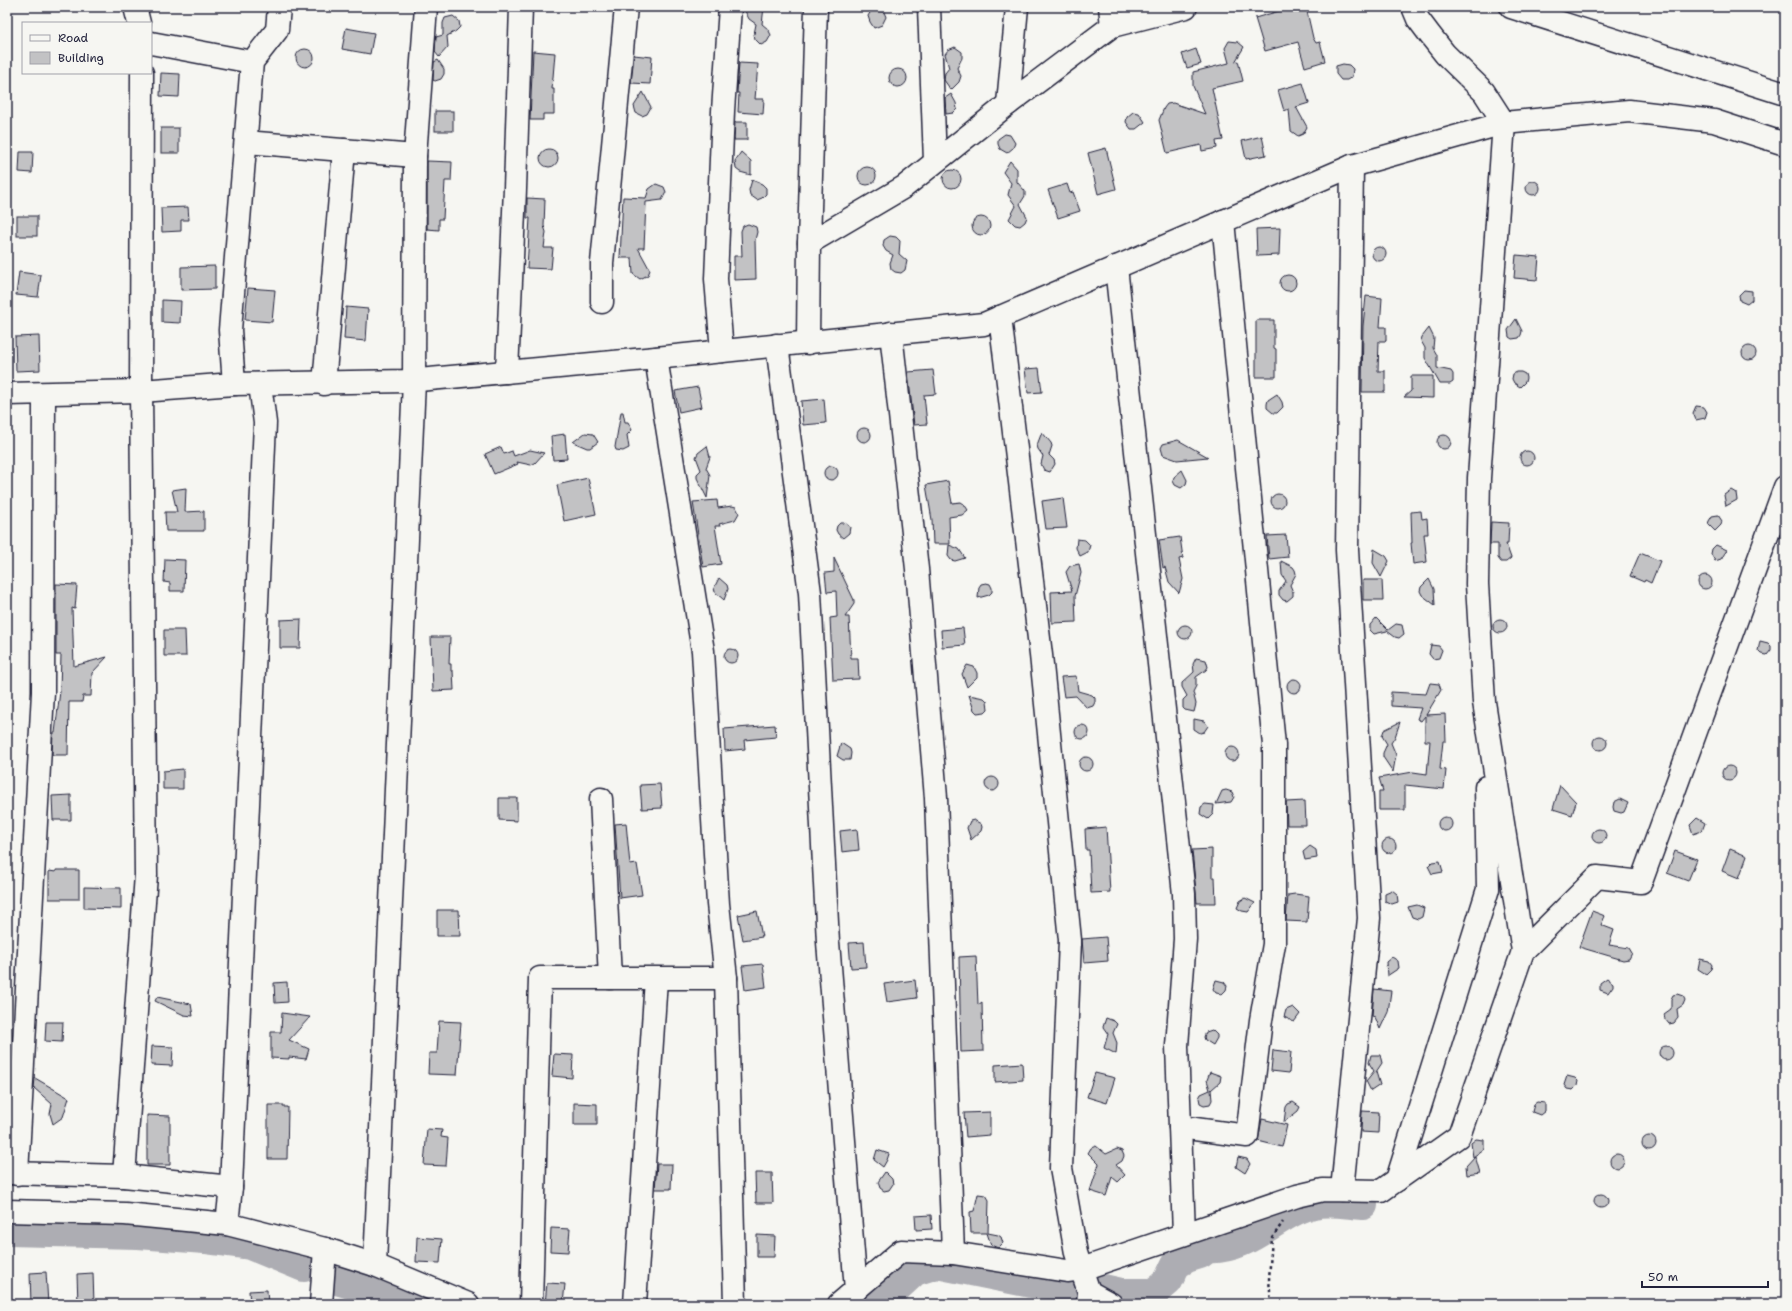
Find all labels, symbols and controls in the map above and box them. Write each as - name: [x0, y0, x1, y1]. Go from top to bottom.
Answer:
- legend: [22, 22, 152, 74]
- text: Road: [58, 30, 89, 46]
- text: Building: [58, 50, 104, 66]
- scale bar: [1642, 1263, 1768, 1289]
- text: 50 m: [1648, 1269, 1678, 1285]

